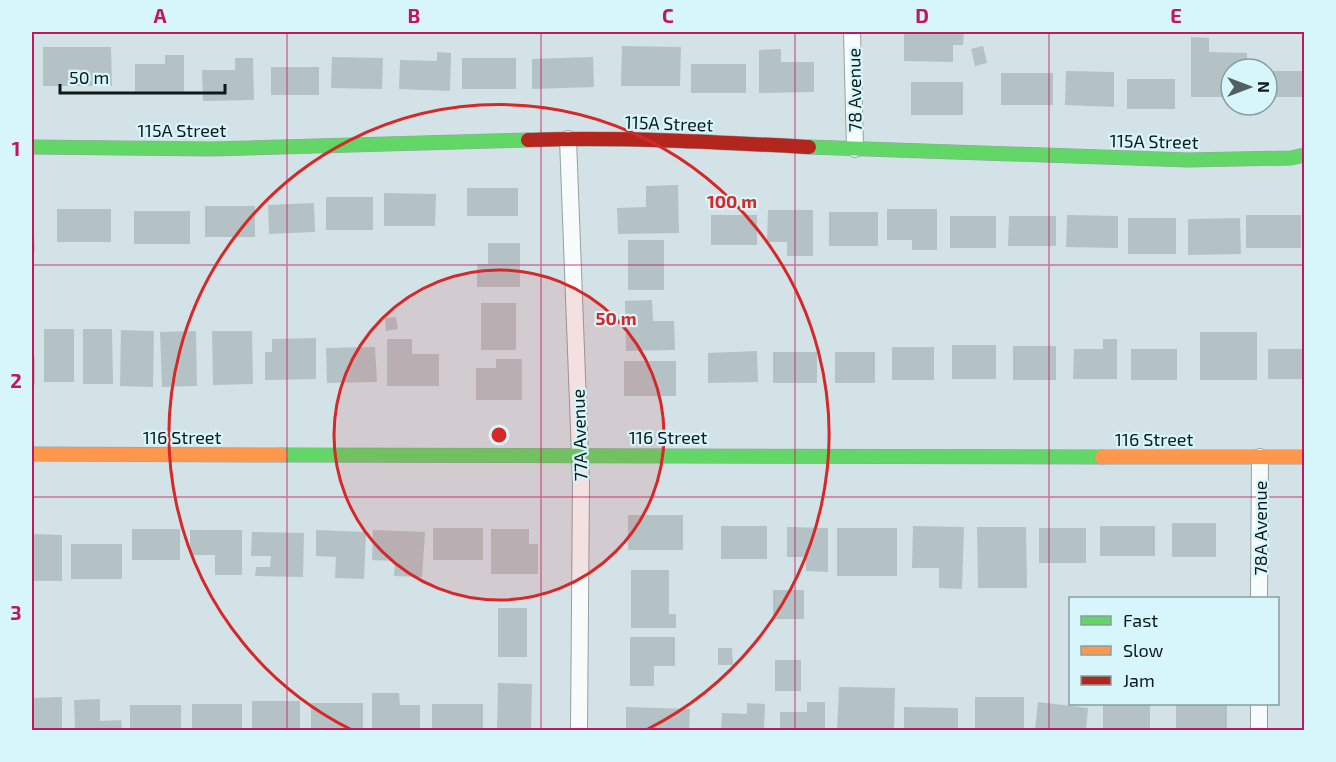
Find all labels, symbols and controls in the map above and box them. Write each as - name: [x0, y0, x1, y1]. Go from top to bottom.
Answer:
- text: A: [153, 3, 167, 27]
- text: B: [408, 3, 420, 27]
- text: C: [662, 3, 674, 27]
- text: D: [915, 3, 929, 27]
- text: E: [1170, 3, 1182, 27]
- street label: 78 Avenue: [842, 48, 866, 132]
- scale bar: [60, 57, 225, 95]
- north arrow: [1219, 57, 1279, 117]
- text: 50 m: [69, 66, 109, 88]
- text: N: [1255, 81, 1274, 93]
- street label: 115A Street: [624, 110, 714, 136]
- street label: 115A Street: [138, 119, 227, 141]
- street label: 115A Street: [1109, 129, 1199, 153]
- text: 1: [12, 136, 20, 160]
- text: 100 m: [707, 190, 757, 212]
- text: 50 m: [595, 307, 637, 329]
- text: 2: [10, 368, 22, 392]
- street label: 77A Avenue: [566, 388, 592, 482]
- centre of rings: [489, 425, 509, 445]
- street label: 116 Street: [143, 426, 221, 448]
- street label: 116 Street: [629, 426, 707, 448]
- street label: 116 Street: [1115, 428, 1193, 450]
- street label: 78A Avenue: [1249, 481, 1271, 575]
- legend: [1069, 597, 1279, 705]
- text: 3: [10, 600, 22, 624]
- text: Fast: [1123, 609, 1158, 631]
- text: Slow: [1123, 639, 1164, 661]
- text: Jam: [1123, 669, 1155, 691]

